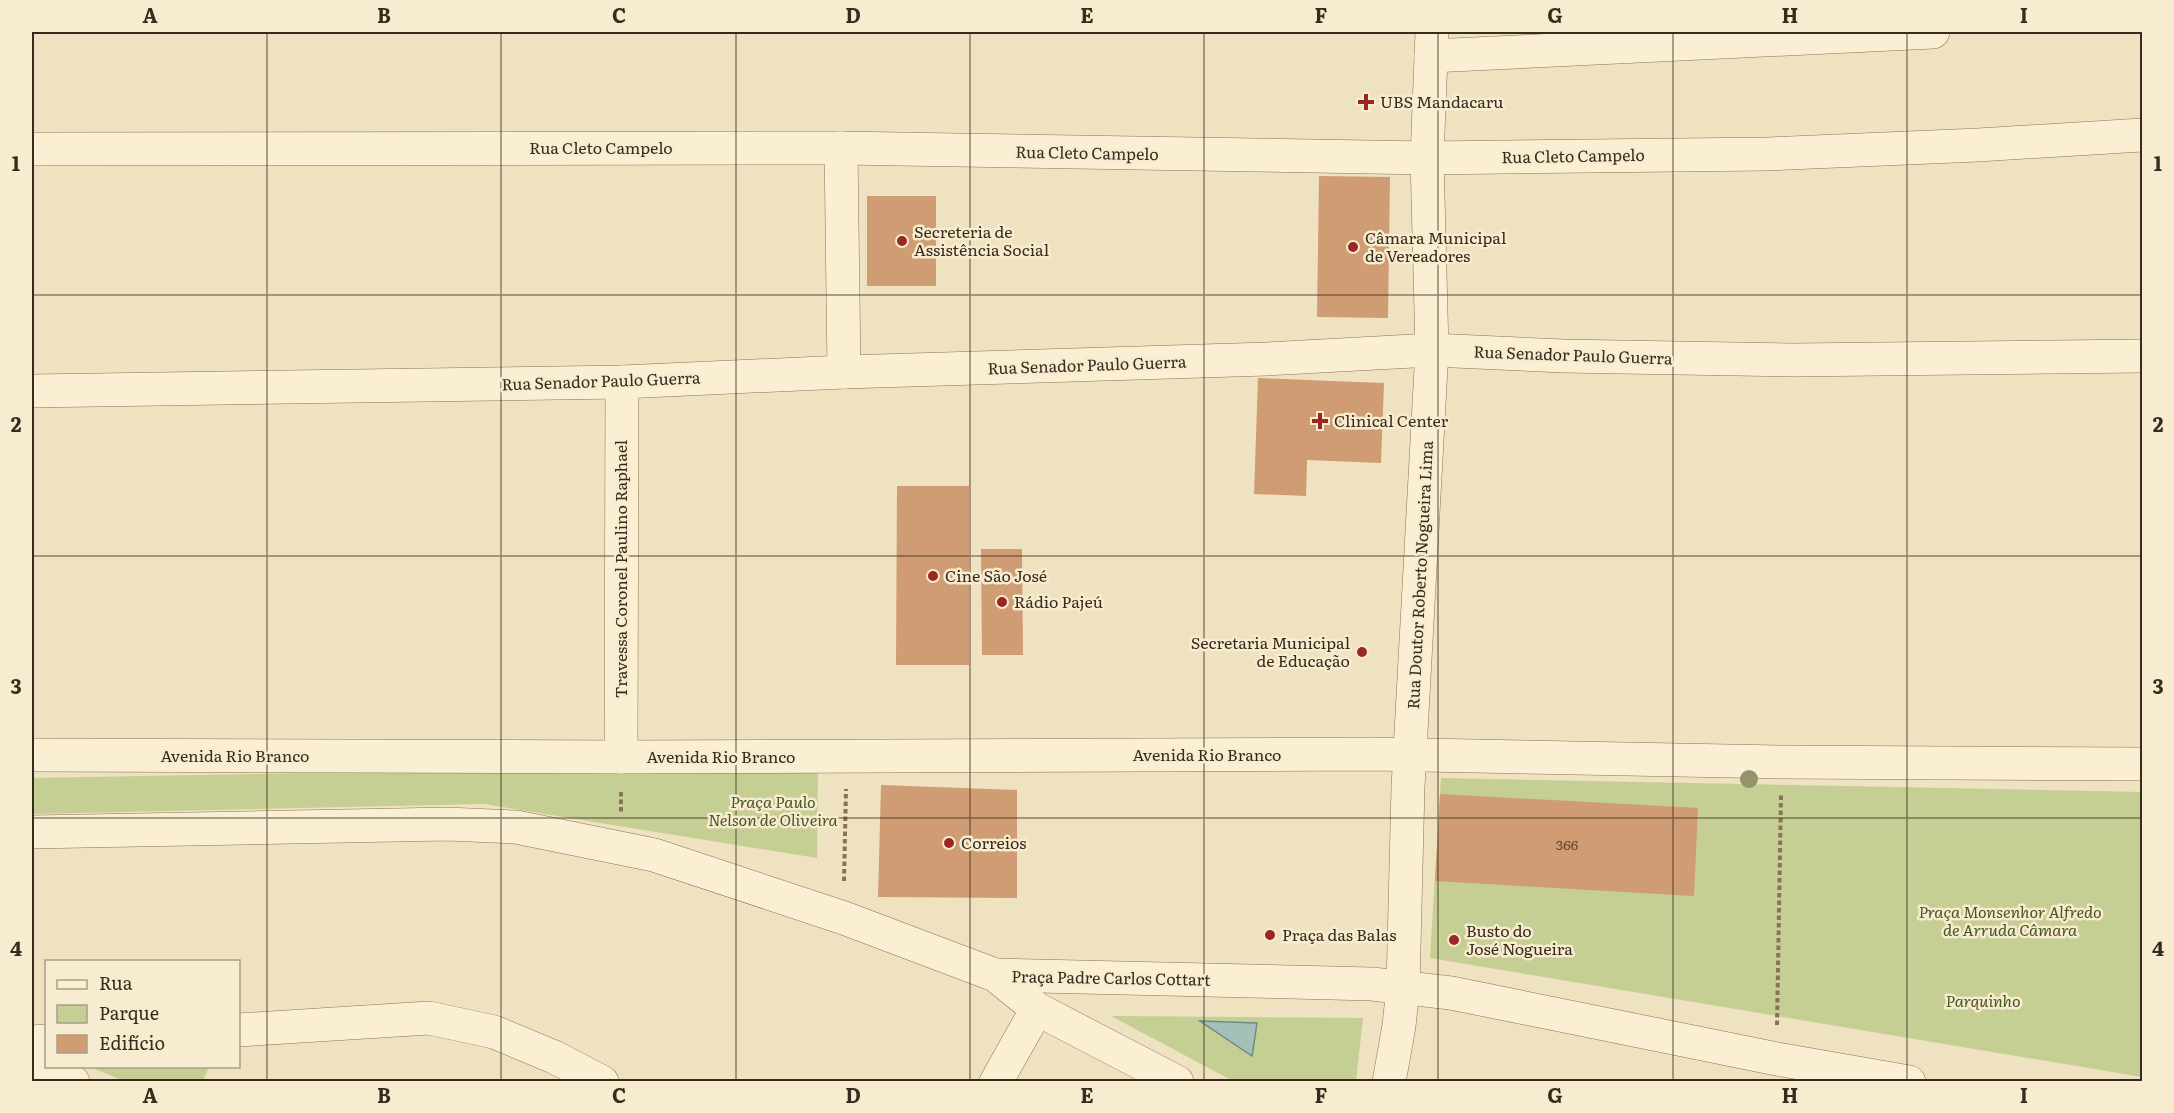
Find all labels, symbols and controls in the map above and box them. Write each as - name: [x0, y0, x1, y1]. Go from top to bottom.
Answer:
- text: A: [142, 0, 158, 29]
- text: B: [377, 0, 391, 29]
- text: C: [612, 0, 626, 29]
- text: D: [845, 0, 861, 29]
- text: E: [1080, 0, 1094, 29]
- text: F: [1315, 0, 1328, 29]
- text: G: [1547, 0, 1563, 29]
- text: H: [1782, 0, 1798, 29]
- text: I: [2020, 0, 2028, 29]
- place label: UBS Mandacaru: [1380, 89, 1503, 113]
- marker: UBS Mandacaru: [1357, 93, 1375, 111]
- street label: Rua Cleto Campelo: [529, 135, 673, 159]
- street label: Rua Cleto Campelo: [1015, 139, 1159, 165]
- street label: Rua Cleto Campelo: [1501, 142, 1645, 168]
- text: 1: [12, 147, 20, 177]
- text: 1: [2154, 147, 2162, 177]
- place label: Secreteria de Assistência Social: [914, 219, 1049, 261]
- place label: Câmara Municipal de Vereadores: [1365, 225, 1506, 267]
- marker: Secreteria de Assistência Social: [895, 234, 909, 248]
- marker: Câmara Municipal de Vereadores: [1346, 240, 1360, 254]
- street label: Rua Senador Paulo Guerra: [1473, 339, 1673, 369]
- street label: Rua Senador Paulo Guerra: [987, 349, 1187, 379]
- street label: Rua Senador Paulo Guerra: [501, 365, 701, 395]
- text: 2: [11, 408, 22, 438]
- place label: Clinical Center: [1334, 408, 1449, 432]
- text: 2: [2153, 408, 2164, 438]
- marker: Clinical Center: [1311, 412, 1329, 430]
- street label: Travessa Coronel Paulino Raphael: [608, 440, 632, 698]
- street label: Rua Doutor Roberto Nogueira Lima: [1400, 440, 1438, 710]
- place label: Cine São José: [945, 563, 1047, 587]
- marker: Cine São José: [926, 569, 940, 583]
- place label: Rádio Pajeú: [1014, 589, 1103, 613]
- marker: Rádio Pajeú: [995, 595, 1009, 609]
- place label: Secretaria Municipal de Educação: [1191, 630, 1350, 672]
- marker: Secretaria Municipal de Educação: [1355, 645, 1369, 659]
- text: 3: [10, 670, 22, 700]
- text: 3: [2152, 670, 2164, 700]
- street label: Avenida Rio Branco: [1133, 742, 1281, 766]
- street label: Avenida Rio Branco: [161, 743, 309, 767]
- street label: Avenida Rio Branco: [647, 744, 795, 768]
- park label: Praça Paulo Nelson de Oliveira: [708, 789, 839, 831]
- place label: Correios: [961, 830, 1026, 854]
- house number: 366: [1556, 834, 1579, 854]
- marker: Correios: [942, 836, 956, 850]
- park label: Praça Monsenhor Alfredo de Arruda Câmara: [1918, 899, 2102, 941]
- place label: Busto do José Nogueira: [1466, 918, 1573, 960]
- place label: Praça das Balas: [1282, 922, 1396, 946]
- marker: Praça das Balas: [1263, 928, 1277, 942]
- text: 4: [10, 932, 22, 962]
- text: 4: [2152, 932, 2164, 962]
- marker: Busto do José Nogueira: [1447, 933, 1461, 947]
- legend: [45, 960, 240, 1068]
- street label: Praça Padre Carlos Cottart: [1011, 963, 1211, 991]
- text: Rua: [99, 969, 133, 996]
- park label: Parquinho: [1945, 988, 2021, 1012]
- text: Parque: [99, 999, 159, 1026]
- text: Edifício: [99, 1029, 165, 1056]
- text: A: [142, 1079, 158, 1109]
- text: B: [377, 1079, 391, 1109]
- text: C: [612, 1079, 626, 1109]
- text: D: [845, 1079, 861, 1109]
- text: E: [1080, 1079, 1094, 1109]
- text: F: [1315, 1079, 1328, 1109]
- text: G: [1547, 1079, 1563, 1109]
- text: H: [1782, 1079, 1798, 1109]
- text: I: [2020, 1079, 2028, 1109]

